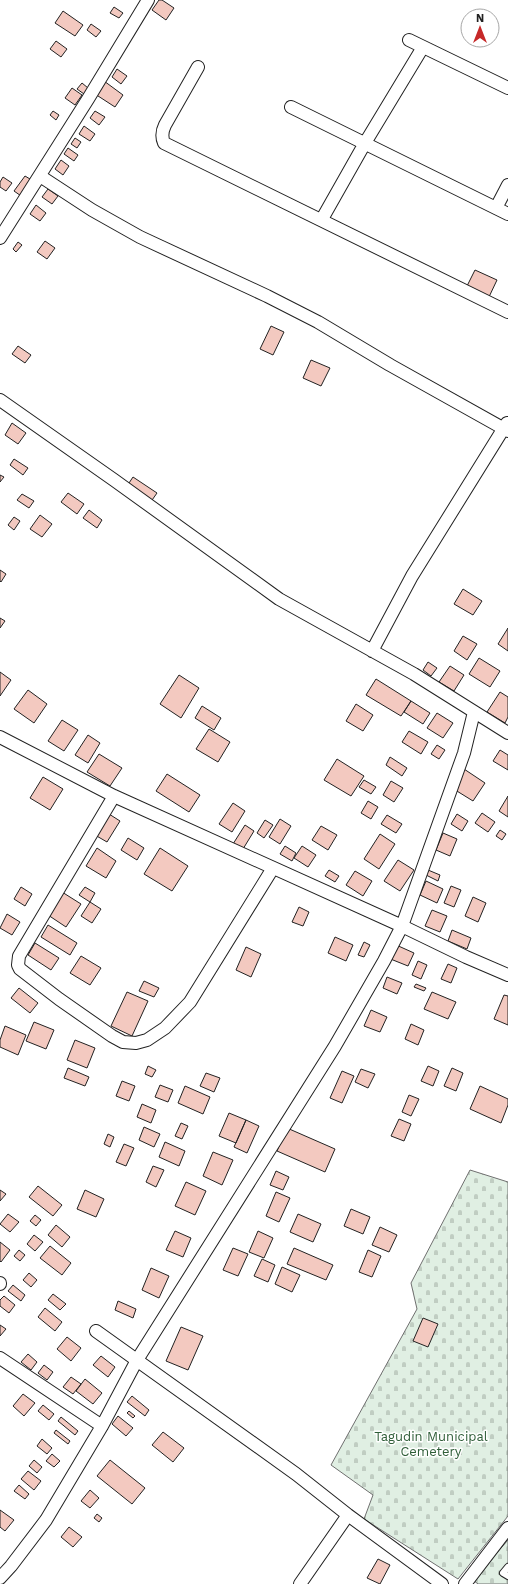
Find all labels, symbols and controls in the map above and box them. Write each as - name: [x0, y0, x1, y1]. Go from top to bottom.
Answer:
- north arrow: [460, 8, 500, 48]
- text: N: [476, 12, 484, 25]
- park label: Tagudin Municipal Cemetery: [374, 1429, 488, 1459]

